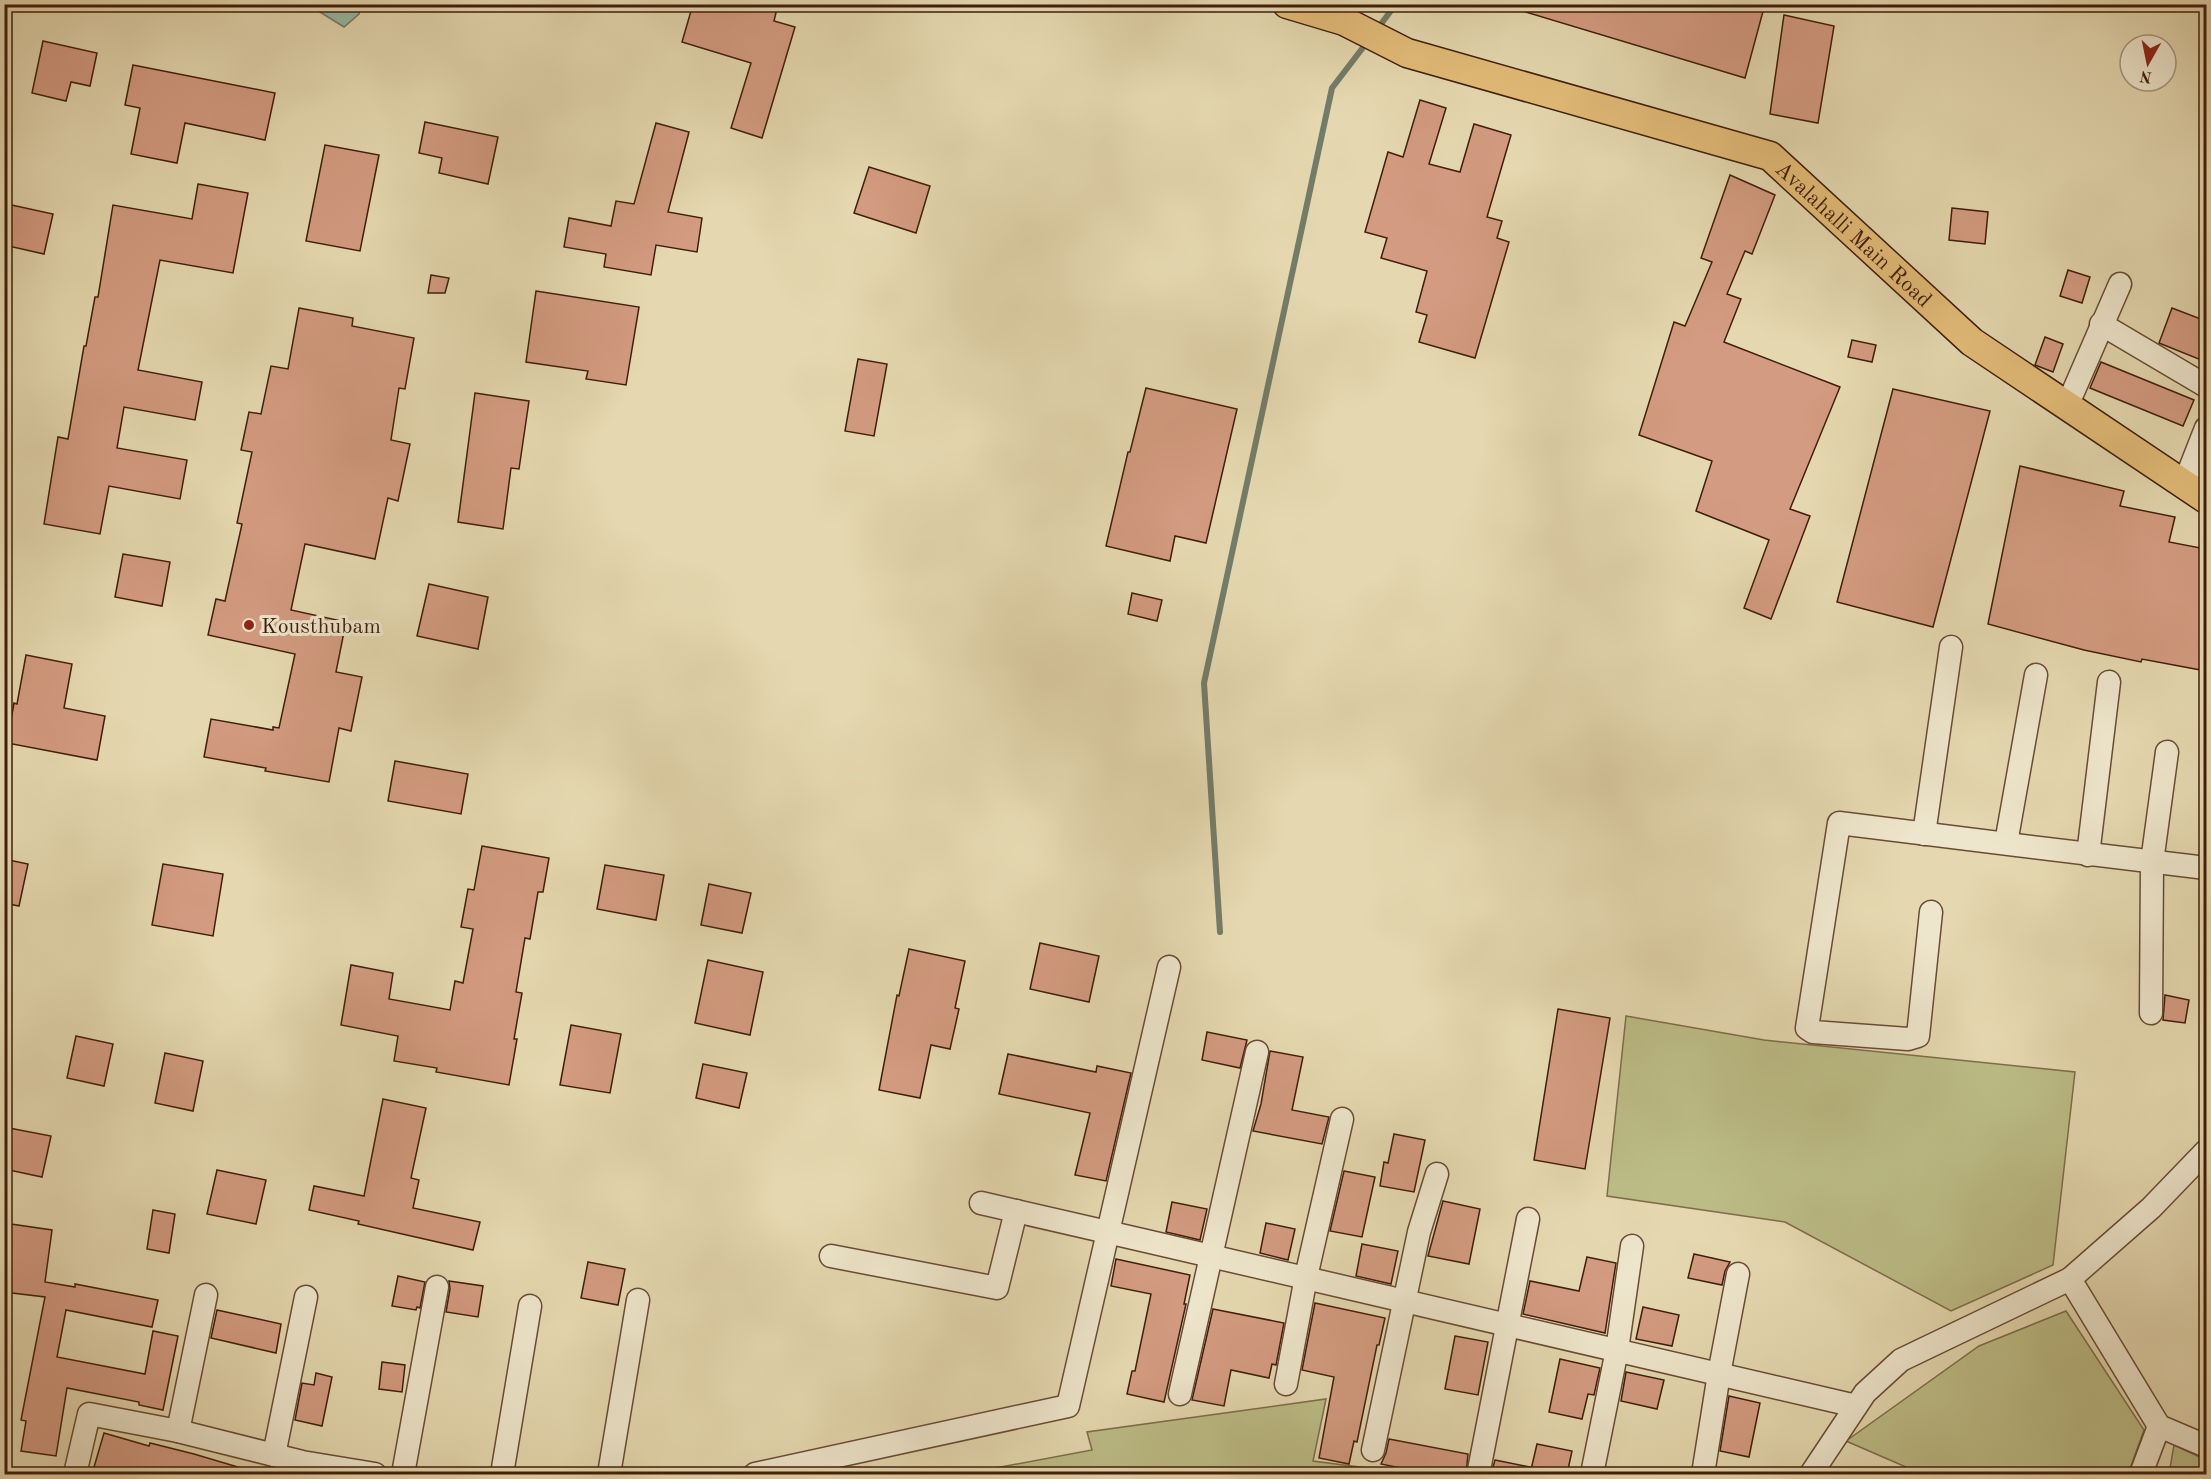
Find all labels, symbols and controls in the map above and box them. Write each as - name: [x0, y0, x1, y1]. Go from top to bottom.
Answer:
- north arrow: [2118, 33, 2178, 93]
- text: N: [2138, 67, 2153, 85]
- street label: Avalahalli Main Road: [1771, 158, 1935, 312]
- place label: Kousthubam: [261, 616, 381, 638]
- marker: Kousthubam: [242, 618, 256, 632]

